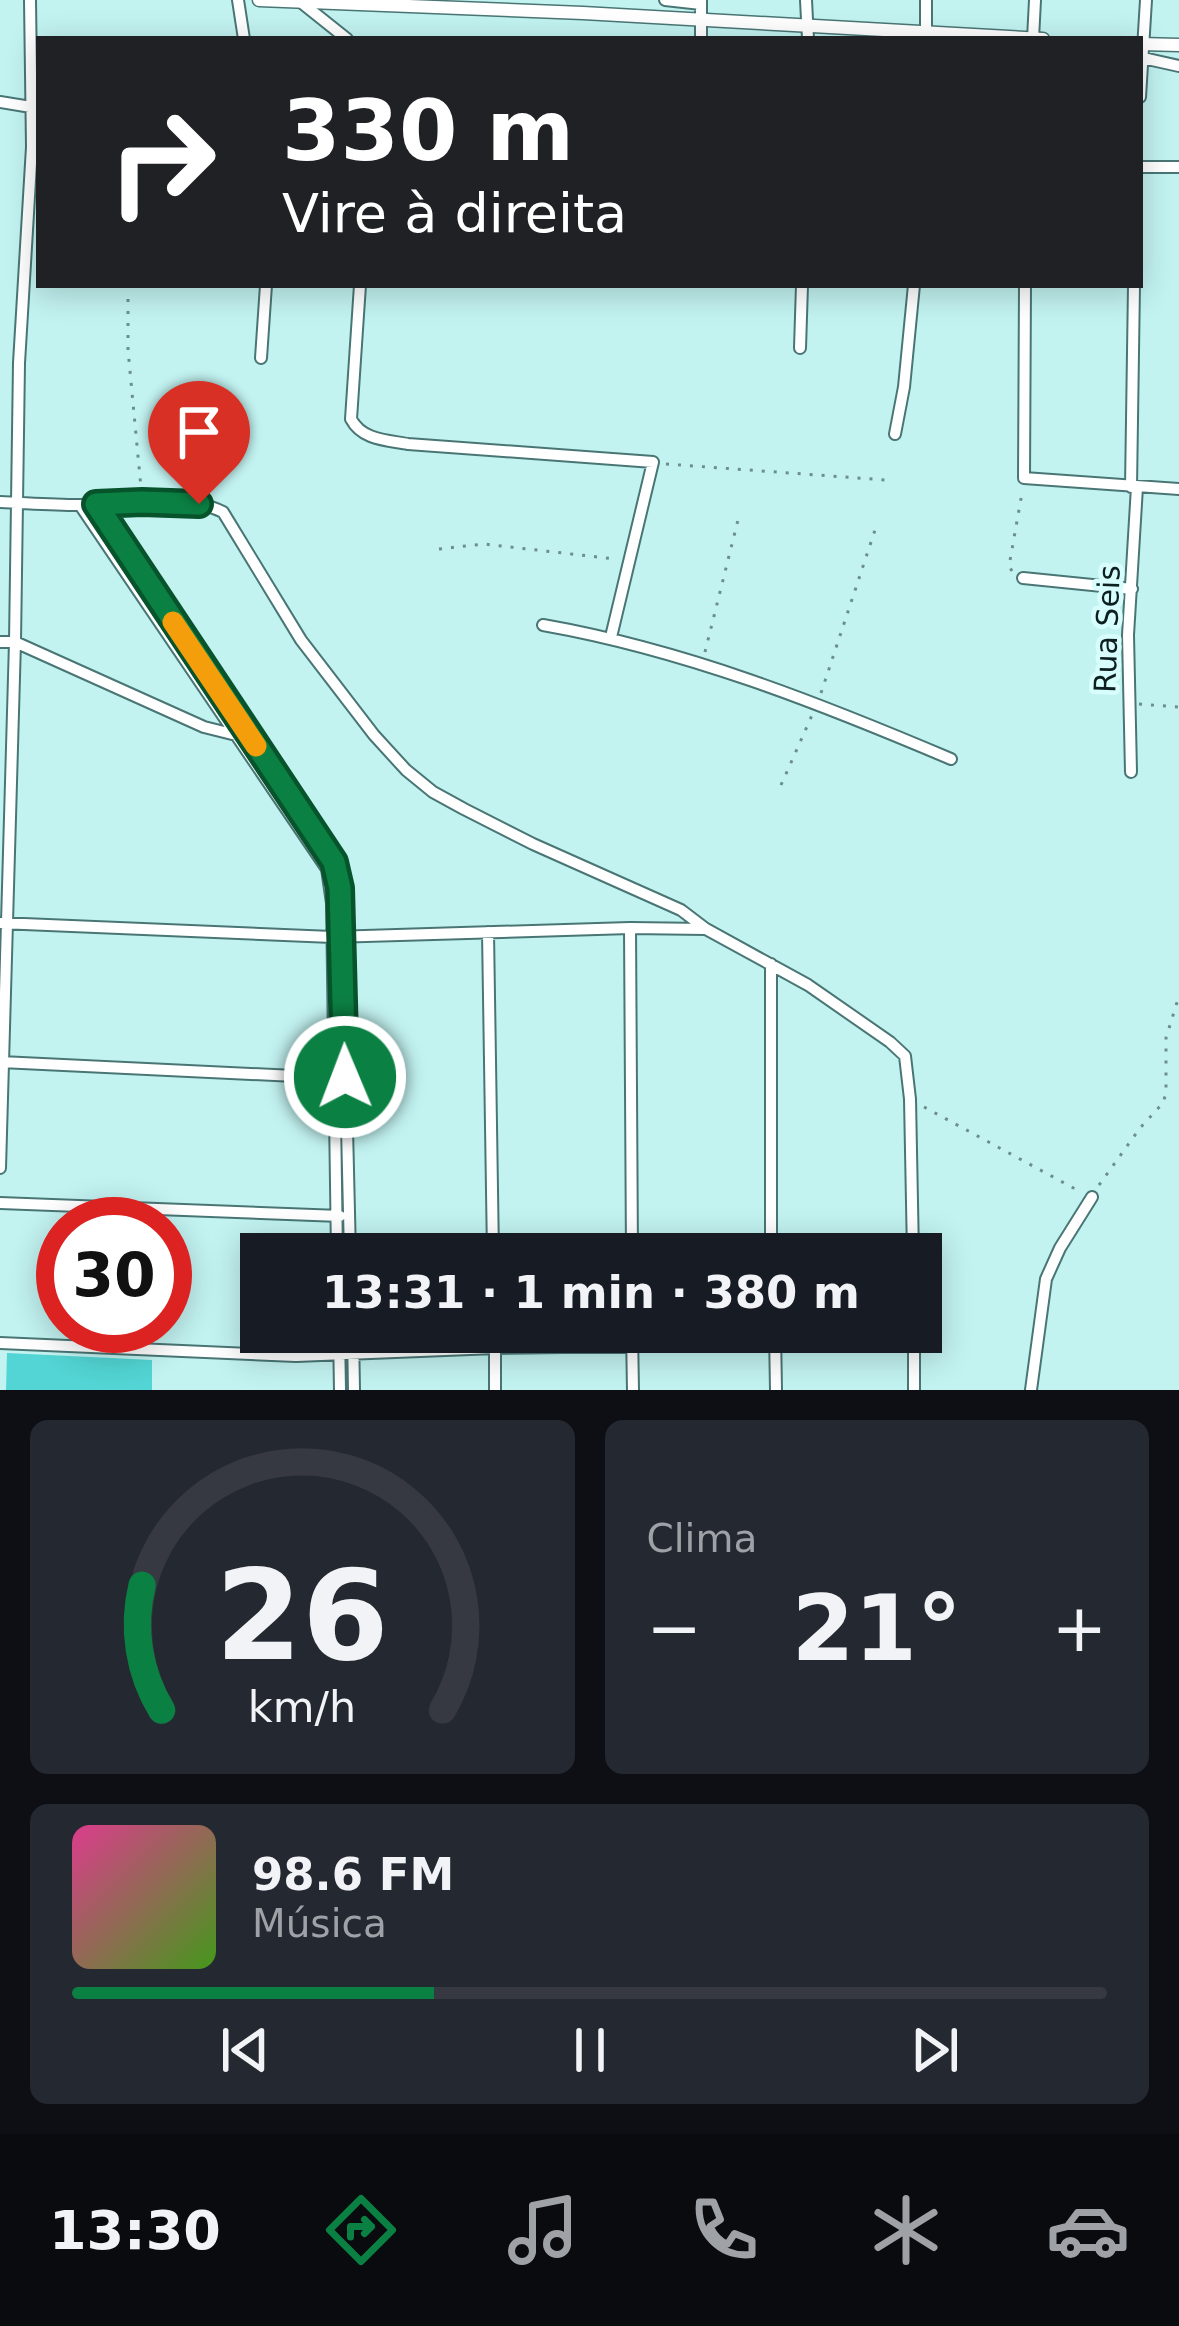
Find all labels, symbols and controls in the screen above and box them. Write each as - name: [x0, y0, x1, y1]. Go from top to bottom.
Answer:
- text: 330 m: [282, 82, 574, 180]
- icon: right: [84, 84, 240, 240]
- text: Vire à direita: [282, 182, 627, 245]
- pin: [148, 381, 250, 504]
- icon: arrive: [166, 399, 232, 465]
- street label: Rua Seis: [1087, 564, 1127, 694]
- position arrow: [282, 1014, 408, 1140]
- speed limit sign: 30: [36, 1197, 192, 1353]
- text: 13:31 · 1 min · 380 m: [322, 1266, 860, 1319]
- text: Clima: [647, 1516, 757, 1561]
- text: 26: [215, 1543, 389, 1688]
- text: 21°: [792, 1576, 962, 1681]
- text: −: [647, 1590, 702, 1667]
- text: +: [1052, 1590, 1107, 1667]
- text: km/h: [248, 1682, 356, 1732]
- text: 98.6 FM: [252, 1848, 454, 1901]
- text: Música: [252, 1901, 387, 1946]
- icon: previous: [212, 2017, 278, 2083]
- icon: pause: [557, 2017, 623, 2083]
- icon: next: [902, 2017, 968, 2083]
- icon: directions: [319, 2188, 403, 2272]
- icon: music: [501, 2188, 585, 2272]
- icon: phone: [682, 2188, 766, 2272]
- icon: climate: [864, 2188, 948, 2272]
- icon: car: [1046, 2188, 1130, 2272]
- text: 13:30: [49, 2199, 221, 2262]

